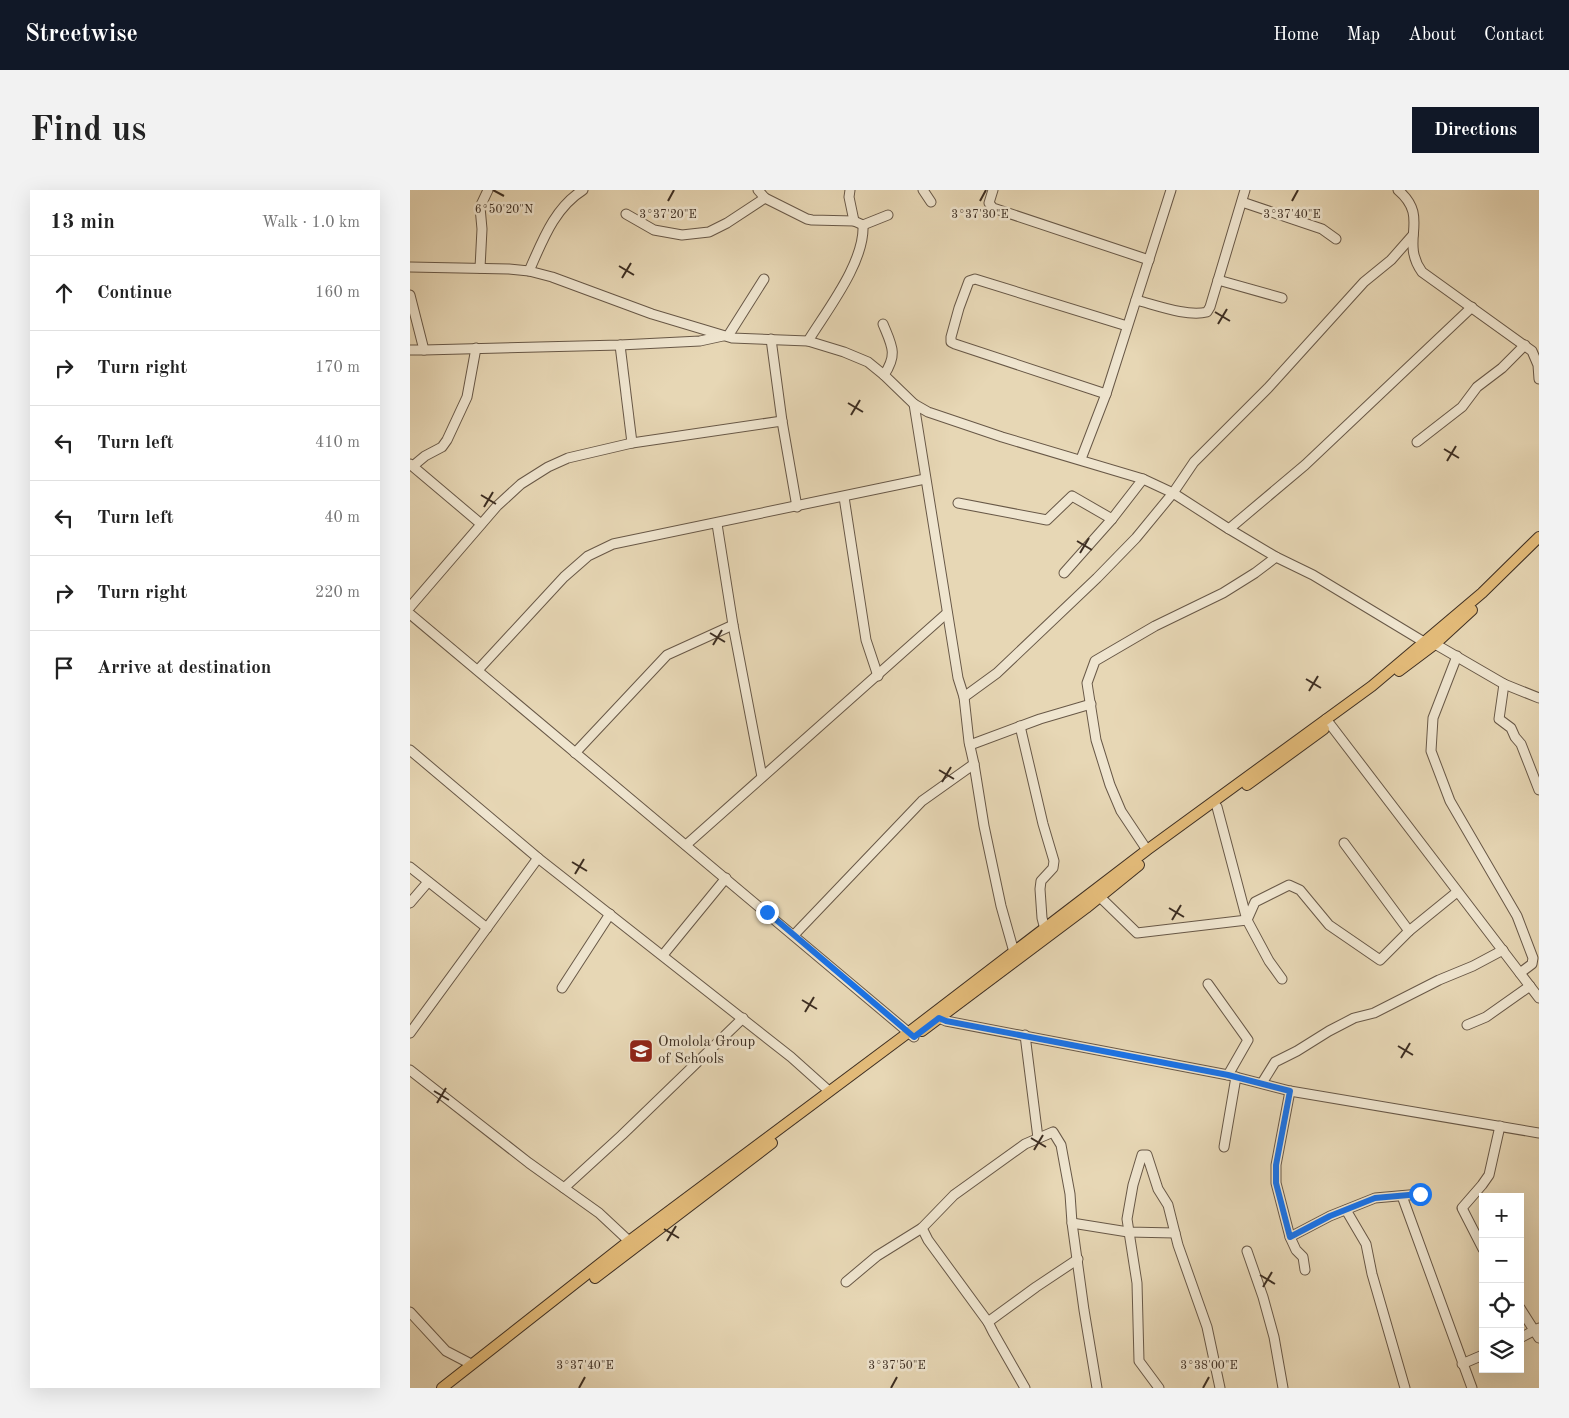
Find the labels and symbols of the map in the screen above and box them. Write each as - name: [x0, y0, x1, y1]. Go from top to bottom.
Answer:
- text: 6°50'20"N: [475, 203, 533, 216]
- text: 3°37'20"E: [639, 209, 697, 221]
- text: 3°37'30"E: [951, 209, 1009, 221]
- text: 3°37'40"E: [1263, 209, 1321, 221]
- route end: [756, 901, 779, 924]
- place label: Omolola Group of Schools: [658, 1035, 755, 1067]
- school or university icon: Omolola Group of Schools: [628, 1038, 654, 1064]
- route start: [1409, 1183, 1432, 1206]
- text: 3°37'50"E: [868, 1359, 926, 1372]
- text: 3°37'40"E: [556, 1360, 614, 1372]
- text: 3°38'00"E: [1180, 1360, 1238, 1372]

